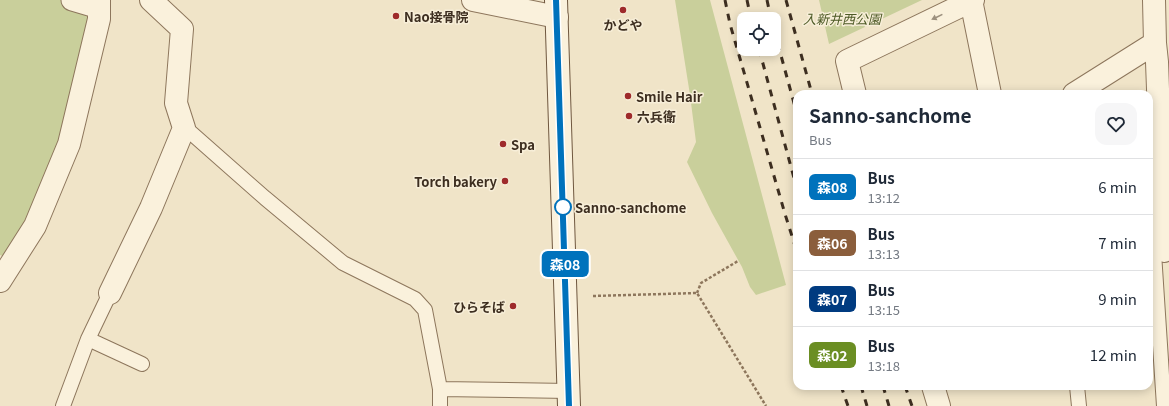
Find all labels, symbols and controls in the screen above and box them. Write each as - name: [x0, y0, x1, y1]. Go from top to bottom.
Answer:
- marker: かどや: [618, 5, 628, 15]
- place label: Nao接骨院: [404, 7, 469, 26]
- park label: 入新井西公園: [803, 9, 883, 28]
- marker: Nao接骨院: [391, 11, 401, 21]
- map controls: [737, 12, 781, 56]
- button: locate: [737, 12, 781, 56]
- one-way arrow: [932, 14, 943, 20]
- place label: かどや: [603, 15, 643, 34]
- place label: Smile Hair: [636, 87, 703, 106]
- marker: Smile Hair: [623, 91, 633, 101]
- text: Sanno-sanchome: [809, 101, 972, 128]
- button: heart: [1095, 103, 1137, 145]
- place label: 六兵衛: [637, 107, 676, 126]
- marker: 六兵衛: [624, 111, 634, 121]
- text: Bus: [809, 130, 832, 149]
- place label: Spa: [511, 135, 535, 154]
- marker: Spa: [498, 139, 508, 149]
- text: Bus: [868, 167, 895, 188]
- place label: Torch bakery: [414, 172, 498, 191]
- marker: Torch bakery: [500, 176, 510, 186]
- text: 6 min: [1098, 176, 1137, 197]
- text: 森08: [817, 177, 848, 197]
- text: 13:12: [868, 188, 900, 207]
- marker: Sanno-sanchome: [554, 198, 572, 216]
- place label: Sanno-sanchome: [575, 198, 686, 217]
- text: Bus: [868, 223, 895, 244]
- text: 7 min: [1098, 232, 1137, 253]
- text: 森06: [817, 233, 848, 253]
- text: 13:13: [868, 244, 900, 263]
- line badge: 森08: [542, 251, 588, 277]
- text: 森08: [550, 254, 580, 274]
- text: Bus: [868, 279, 895, 300]
- text: 9 min: [1098, 288, 1137, 309]
- text: 森07: [817, 289, 848, 309]
- place label: ひらそば: [453, 297, 505, 316]
- text: 13:15: [868, 300, 900, 319]
- marker: ひらそば: [508, 301, 518, 311]
- text: Bus: [868, 335, 895, 356]
- text: 12 min: [1090, 344, 1137, 365]
- text: 森02: [817, 345, 848, 365]
- text: 13:18: [868, 356, 900, 375]

